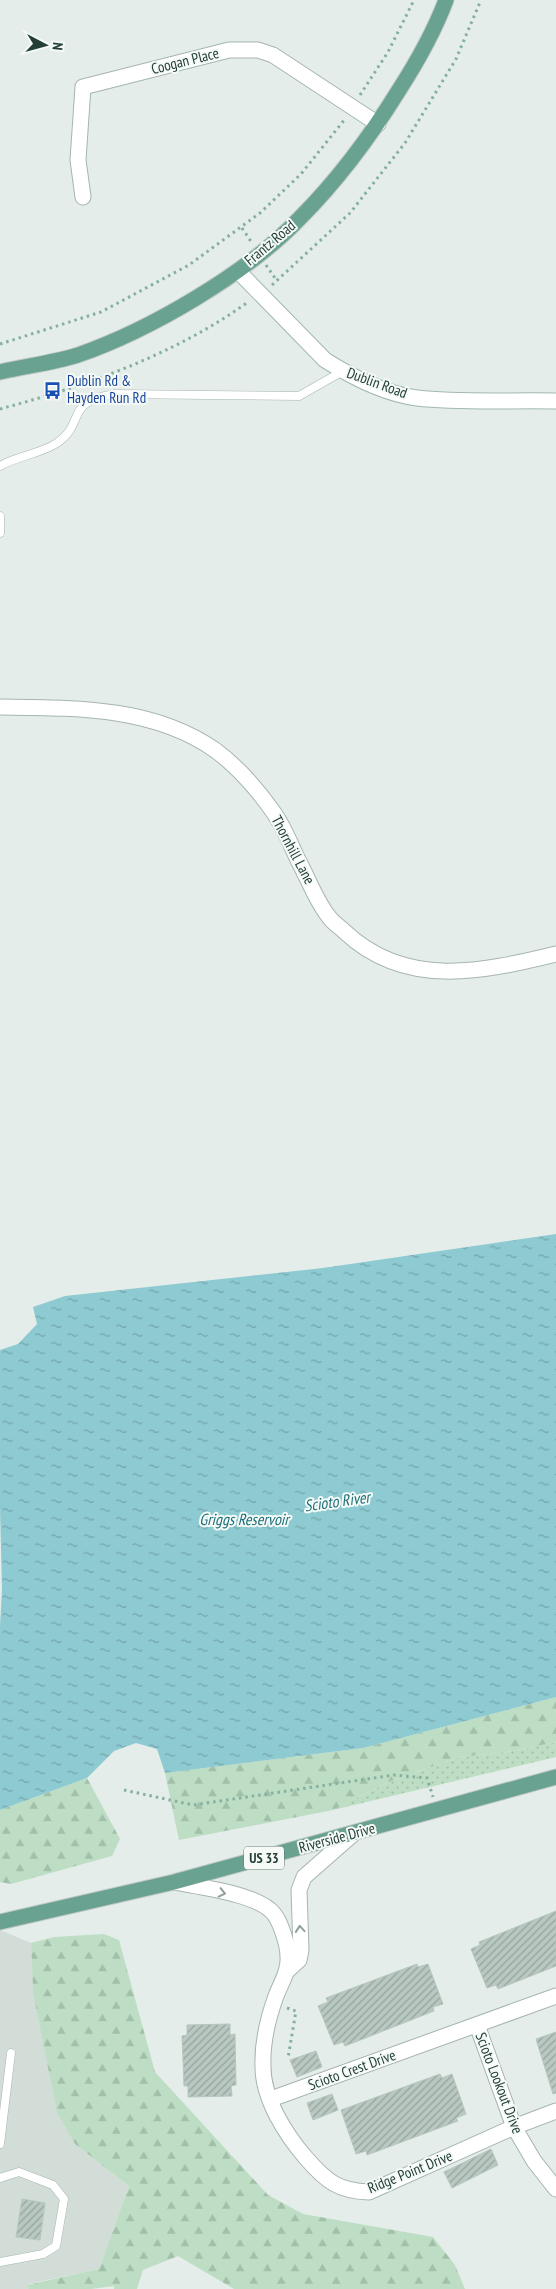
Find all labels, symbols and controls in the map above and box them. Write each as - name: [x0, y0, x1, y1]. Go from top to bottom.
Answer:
- north arrow: [20, 20, 70, 70]
- text: N: [49, 42, 67, 51]
- street label: Coogan Place: [149, 43, 221, 78]
- street label: Frantz Road: [240, 216, 299, 269]
- street label: Dublin Road: [344, 363, 410, 402]
- place label: Dublin Rd & Hayden Run Rd: [67, 371, 146, 407]
- bus stop icon: Dublin Rd & Hayden Run Rd: [43, 380, 63, 400]
- street label: Thornhill Lane: [267, 812, 320, 887]
- water label: Scioto River: [303, 1486, 374, 1515]
- water label: Griggs Reservoir: [199, 1509, 291, 1529]
- street label: Riverside Drive: [297, 1818, 377, 1857]
- road number: US 33: [244, 1846, 284, 1870]
- one-way arrow: [217, 1887, 226, 1898]
- one-way arrow: [295, 1925, 306, 1933]
- street label: Scioto Lookout Drive: [471, 2030, 527, 2136]
- street label: Scioto Crest Drive: [305, 2045, 398, 2094]
- street label: Ridge Point Drive: [365, 2146, 455, 2197]

